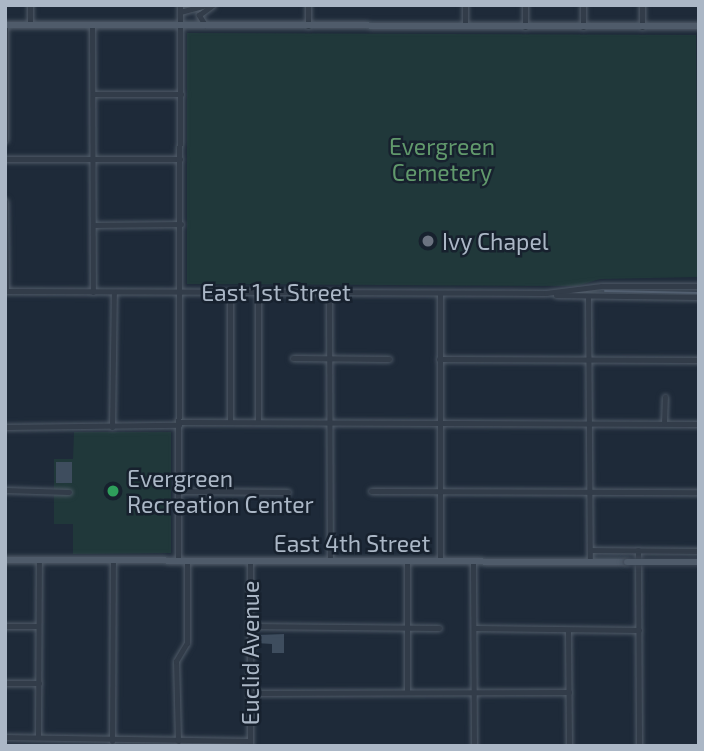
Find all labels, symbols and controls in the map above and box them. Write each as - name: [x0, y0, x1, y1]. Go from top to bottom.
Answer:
- park label: Evergreen Cemetery: [389, 132, 495, 186]
- place label: Ivy Chapel: [442, 227, 549, 255]
- marker: Ivy Chapel: [420, 233, 436, 249]
- street label: East 1st Street: [201, 278, 351, 306]
- place label: Evergreen Recreation Center: [127, 464, 314, 518]
- marker: Evergreen Recreation Center: [105, 483, 121, 499]
- street label: East 4th Street: [274, 529, 430, 557]
- street label: Euclid Avenue: [236, 580, 264, 726]

